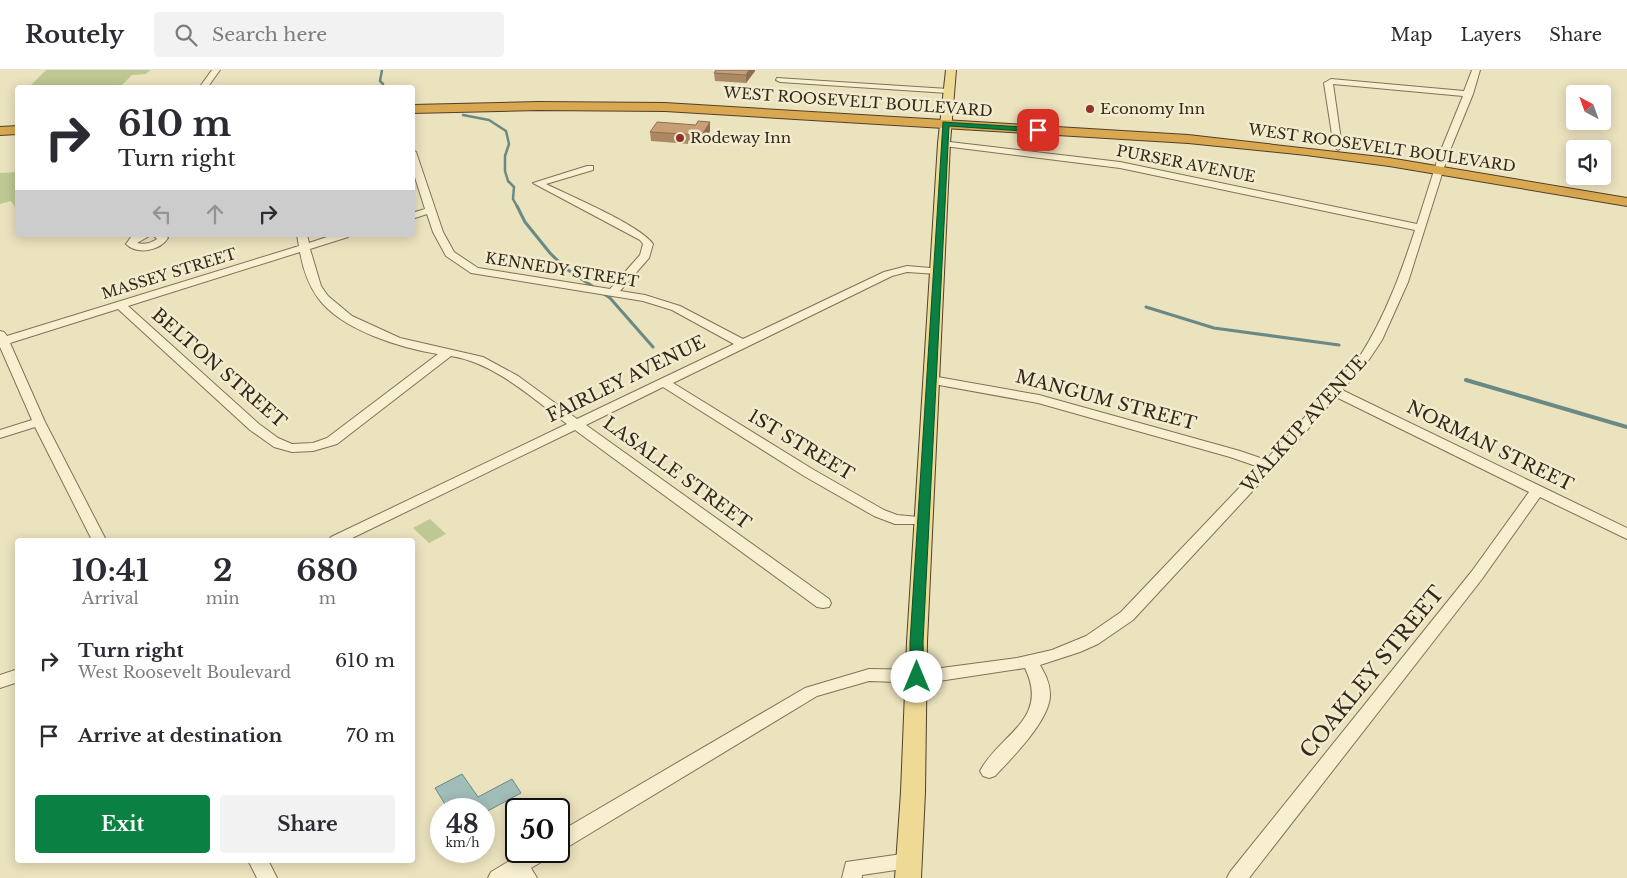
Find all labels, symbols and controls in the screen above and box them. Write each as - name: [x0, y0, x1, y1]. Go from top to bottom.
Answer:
- search box: [154, 12, 504, 57]
- text: Routely: [25, 20, 124, 49]
- icon: search: [172, 21, 200, 49]
- text: Search here: [212, 23, 327, 46]
- text: Map: [1391, 24, 1432, 46]
- text: Layers: [1460, 24, 1521, 46]
- text: Share: [1549, 24, 1602, 46]
- street label: WEST ROOSEVELT BOULEVARD: [722, 83, 993, 120]
- north arrow: [1566, 85, 1611, 130]
- map controls: [1566, 85, 1611, 185]
- place label: Economy Inn: [1100, 99, 1205, 118]
- text: 610 m: [118, 102, 231, 145]
- marker: Economy Inn: [1084, 103, 1096, 115]
- icon: right: [35, 105, 100, 170]
- pin: [1017, 109, 1059, 151]
- icon: arrive: [1024, 116, 1052, 144]
- street label: WEST ROOSEVELT BOULEVARD: [1246, 119, 1517, 176]
- place label: Rodeway Inn: [690, 128, 791, 147]
- marker: Rodeway Inn: [674, 132, 686, 144]
- button: sound: [1566, 140, 1611, 185]
- street label: PURSER AVENUE: [1115, 141, 1257, 186]
- text: Turn right: [118, 145, 236, 172]
- icon: left: [148, 200, 176, 228]
- icon: ahead: [201, 200, 229, 228]
- icon: right: [254, 200, 282, 228]
- street label: MASSEY STREET: [99, 244, 239, 303]
- street label: KENNEDY STREET: [484, 248, 640, 291]
- street label: BELTON STREET: [147, 304, 291, 433]
- street label: FAIRLEY AVENUE: [543, 331, 709, 427]
- street label: WALKUP AVENUE: [1236, 351, 1371, 498]
- street label: MANGUM STREET: [1013, 365, 1199, 435]
- street label: NORMAN STREET: [1403, 396, 1577, 496]
- street label: 1ST STREET: [744, 405, 858, 485]
- street label: LASALLE STREET: [599, 412, 756, 534]
- text: 10:41: [72, 552, 149, 589]
- text: 2: [213, 552, 232, 589]
- text: 680: [296, 552, 358, 589]
- street label: COAKLEY STREET: [1295, 581, 1449, 763]
- text: Arrival: [82, 588, 139, 608]
- text: min: [206, 588, 239, 608]
- text: m: [319, 588, 336, 608]
- text: Turn right: [78, 639, 184, 662]
- icon: right: [35, 647, 63, 675]
- text: 610 m: [335, 649, 395, 672]
- position arrow: [890, 650, 942, 702]
- text: West Roosevelt Boulevard: [78, 662, 291, 682]
- icon: arrive: [35, 722, 63, 750]
- text: Arrive at destination: [78, 724, 282, 747]
- text: 70 m: [346, 724, 395, 747]
- button: Exit: [35, 795, 210, 853]
- button: Share: [220, 795, 395, 853]
- speed limit sign: 50: [505, 798, 570, 863]
- text: 48: [446, 809, 479, 840]
- text: km/h: [445, 835, 480, 850]

